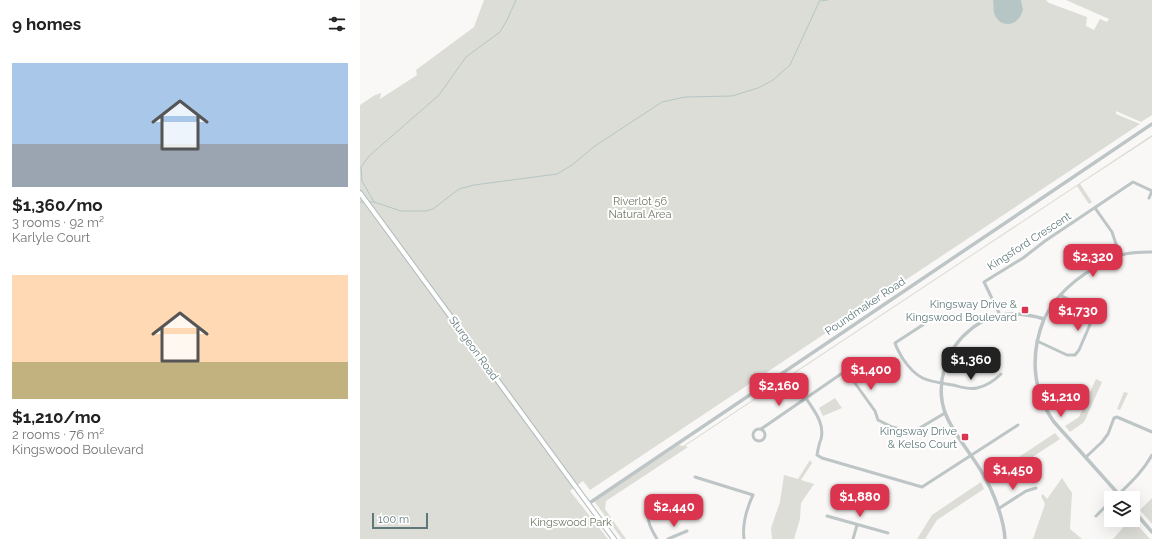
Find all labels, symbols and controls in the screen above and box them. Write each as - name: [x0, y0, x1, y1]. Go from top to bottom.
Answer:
- icon: filters: [326, 13, 348, 35]
- text: 9 homes: [12, 14, 81, 34]
- icon: home: [144, 89, 216, 161]
- text: $1,360/mo: [12, 195, 103, 215]
- park label: Riverlot 56 Natural Area: [608, 195, 672, 221]
- street label: Kingsford Crescent: [985, 209, 1074, 273]
- text: 3 rooms · 92 m²: [12, 215, 104, 230]
- text: Karlyle Court: [12, 230, 90, 245]
- pin: $2,320: [1060, 244, 1126, 278]
- text: $2,320: [1072, 249, 1114, 264]
- street label: Poundmaker Road: [823, 275, 908, 338]
- place label: Kingsway Drive & Kingswood Boulevard: [906, 298, 1018, 324]
- pin: $1,730: [1045, 298, 1111, 332]
- icon: home: [144, 301, 216, 373]
- text: $1,730: [1058, 303, 1098, 318]
- marker: Kingsway Drive & Kingswood Boulevard: [1020, 305, 1030, 315]
- street label: Sturgeon Road: [446, 314, 501, 383]
- pin: $1,360: [938, 347, 1004, 381]
- text: $1,360: [951, 352, 991, 367]
- pin: $1,400: [838, 357, 904, 391]
- text: $1,400: [850, 362, 892, 377]
- pin: $2,160: [746, 373, 812, 407]
- text: $2,160: [759, 378, 799, 393]
- pin: $1,210: [1028, 384, 1094, 418]
- text: $1,210: [1041, 389, 1081, 404]
- text: $1,210/mo: [12, 407, 101, 427]
- place label: Kingsway Drive & Kelso Court: [880, 425, 958, 451]
- text: 2 rooms · 76 m²: [12, 427, 104, 442]
- marker: Kingsway Drive & Kelso Court: [960, 432, 970, 442]
- text: Kingswood Boulevard: [12, 442, 144, 457]
- pin: $1,450: [980, 457, 1046, 491]
- text: $1,450: [993, 462, 1033, 477]
- pin: $1,880: [827, 484, 893, 518]
- text: $1,880: [839, 489, 881, 504]
- map controls: [1104, 491, 1140, 527]
- button: layers: [1104, 491, 1140, 527]
- pin: $2,440: [641, 494, 707, 528]
- text: $2,440: [653, 499, 695, 514]
- scale bar: [372, 511, 428, 530]
- text: 100 m: [378, 513, 409, 526]
- park label: Kingswood Park: [530, 516, 612, 529]

